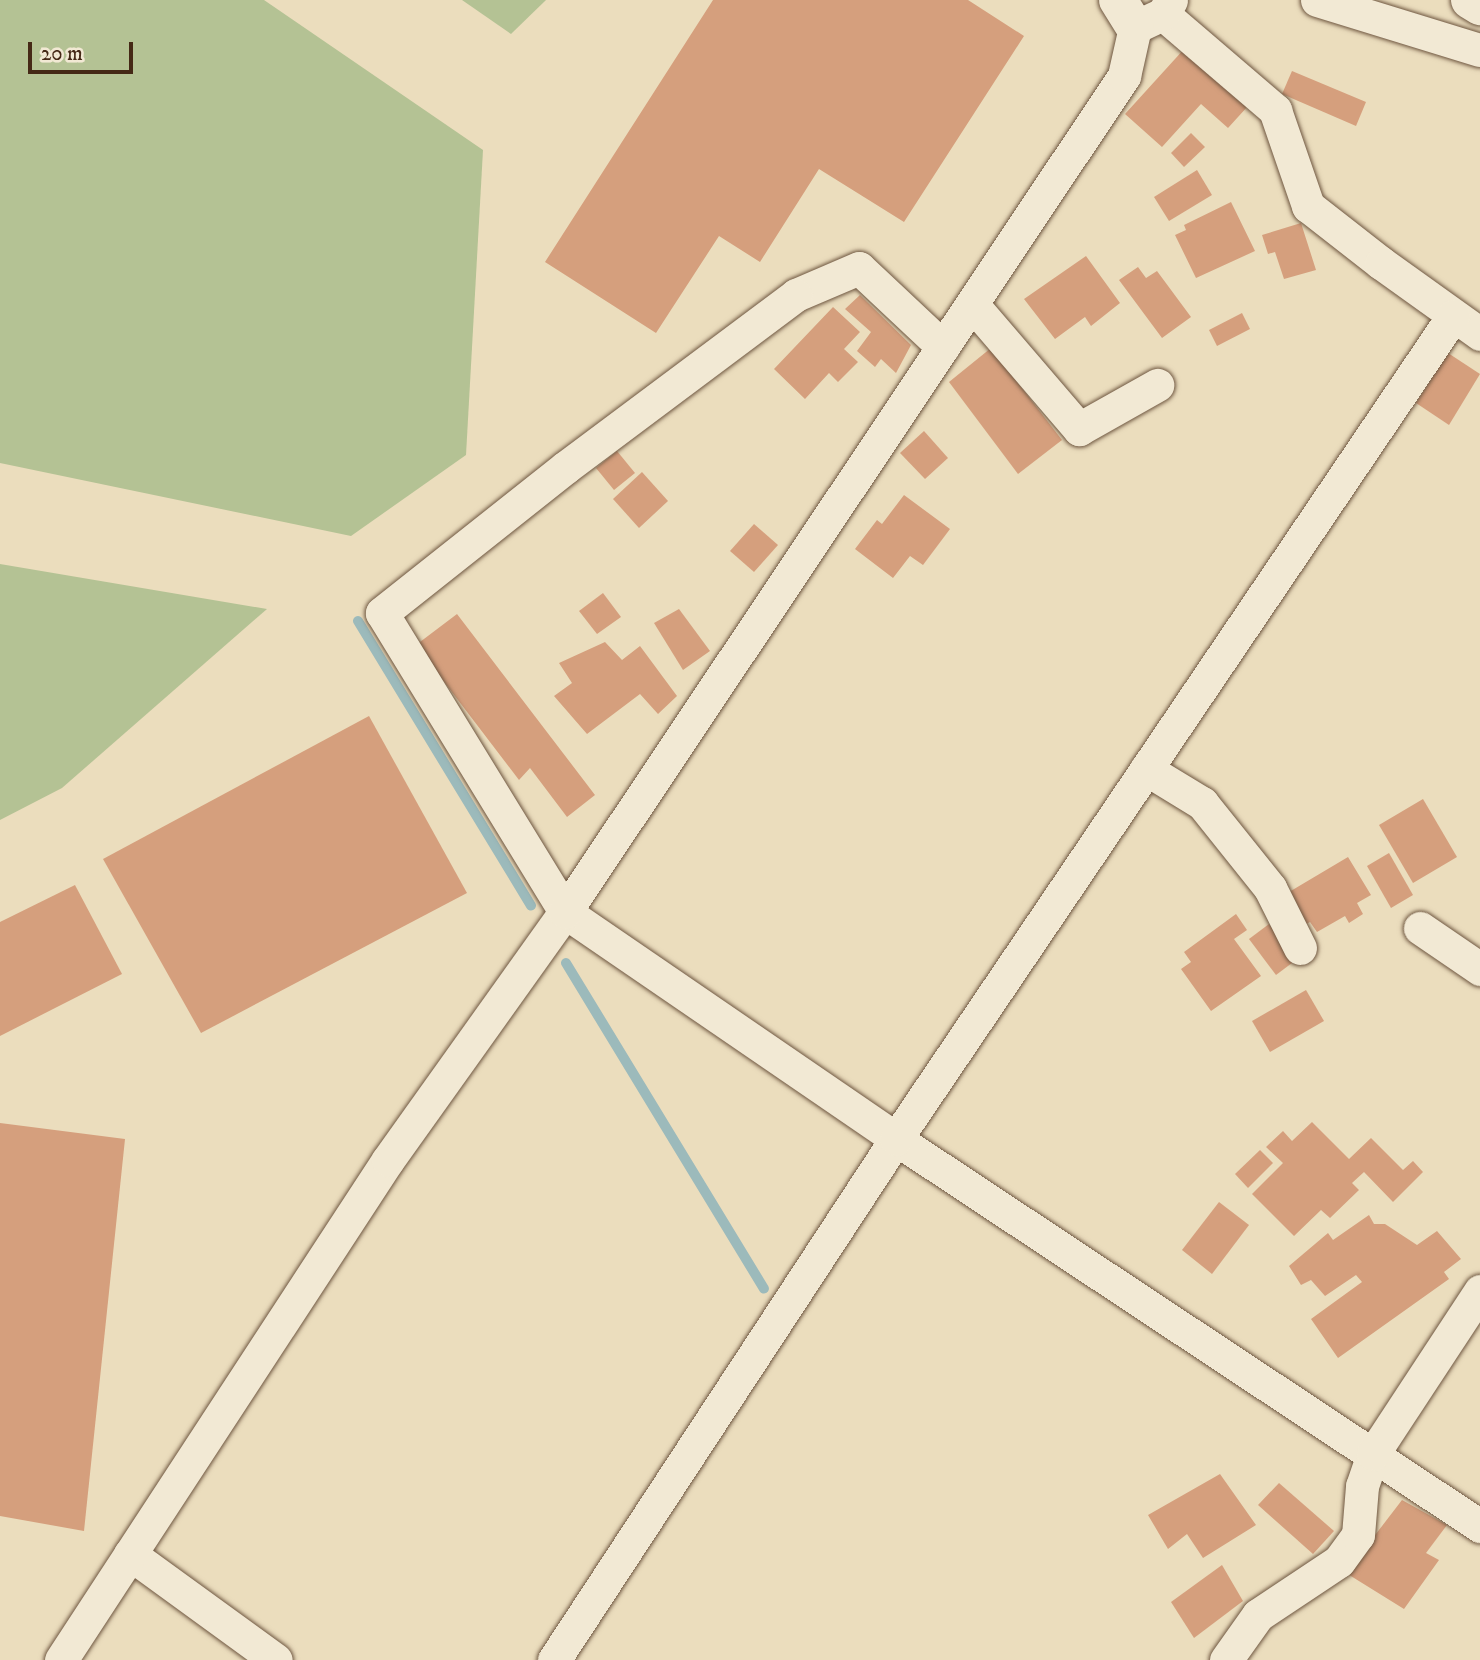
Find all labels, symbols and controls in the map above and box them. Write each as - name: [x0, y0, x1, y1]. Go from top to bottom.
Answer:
- scale bar: [32, 28, 136, 72]
- text: 20 m: [41, 41, 83, 67]

